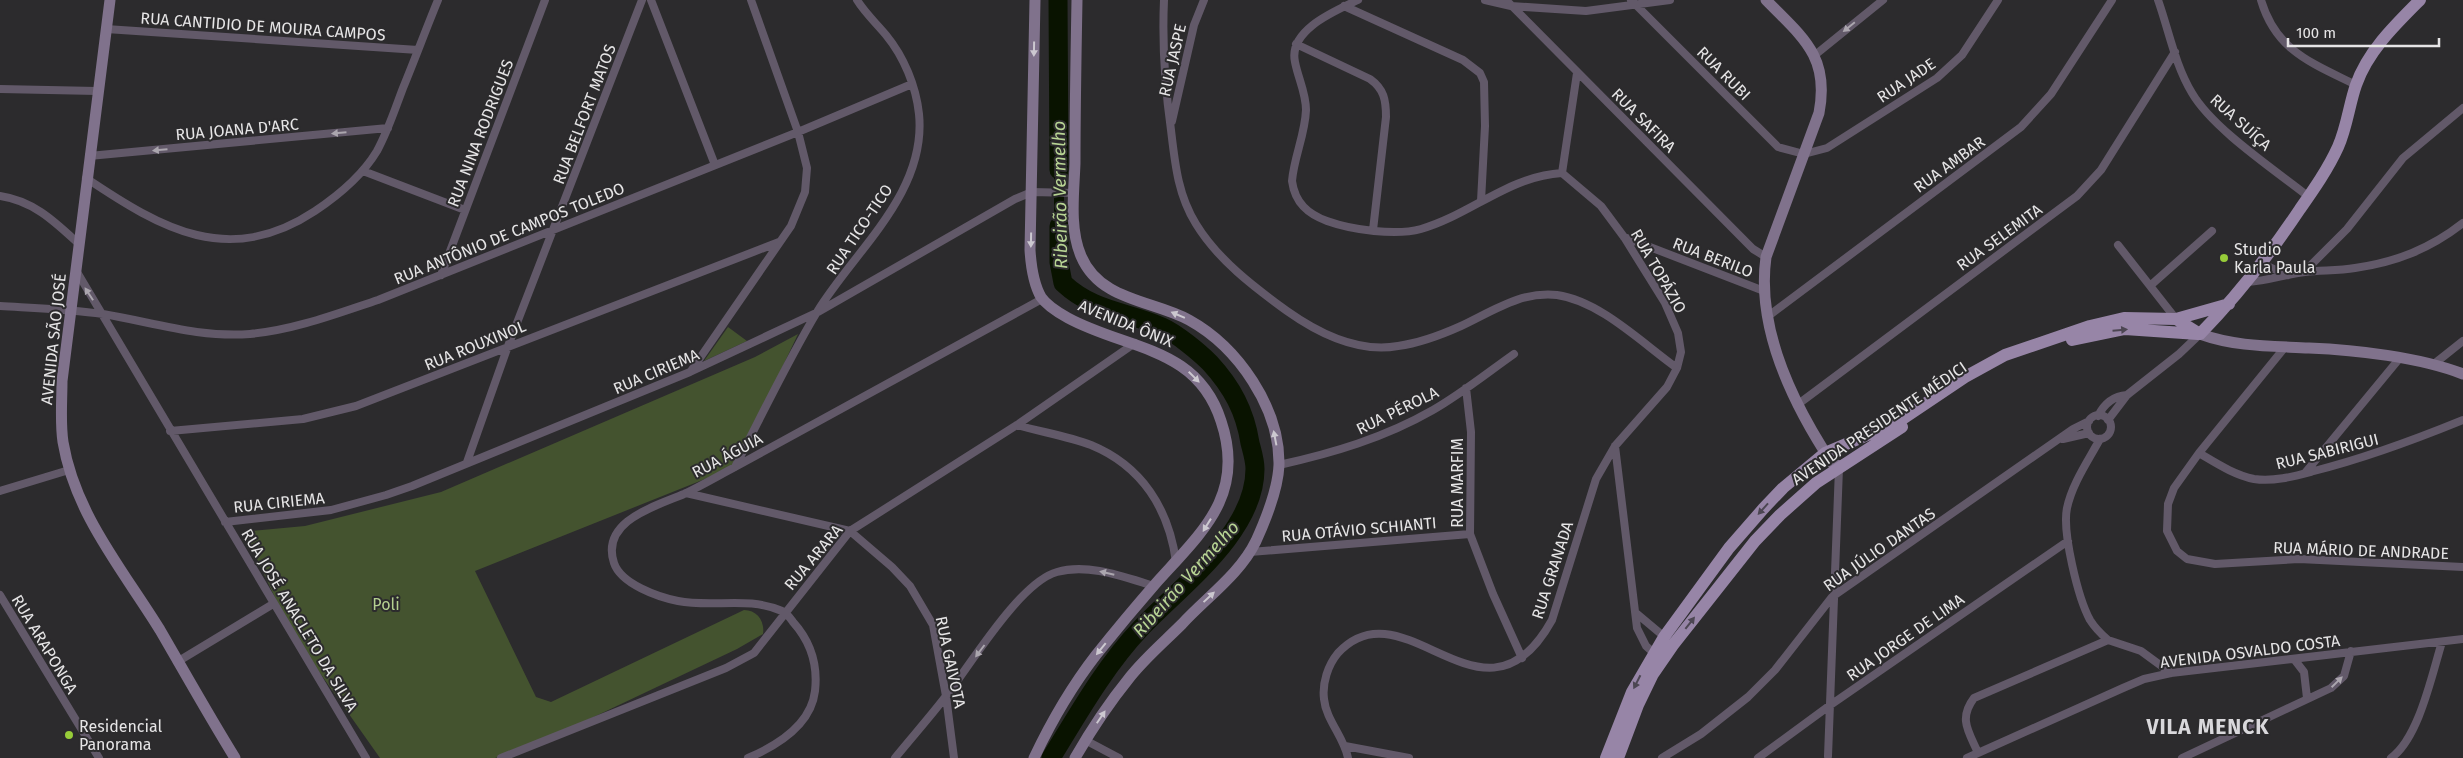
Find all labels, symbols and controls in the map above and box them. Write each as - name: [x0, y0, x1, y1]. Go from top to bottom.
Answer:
- street label: RUA CANTIDIO DE MOURA CAMPOS: [140, 8, 386, 45]
- scale bar: [2288, 15, 2439, 47]
- street label: RUA JASPE: [1155, 22, 1190, 98]
- one-way arrow: [1843, 22, 1856, 33]
- text: 100 m: [2296, 24, 2336, 42]
- street label: RUA BELFORT MATOS: [549, 41, 620, 187]
- one-way arrow: [1030, 41, 1038, 57]
- street label: RUA RUBI: [1693, 43, 1754, 104]
- street label: RUA JADE: [1873, 54, 1939, 107]
- street label: RUA NINA RODRIGUES: [444, 56, 517, 210]
- street label: RUA SAFIRA: [1608, 84, 1680, 157]
- street label: RUA SUÍÇA: [2206, 89, 2276, 156]
- street label: RUA JOANA D'ARC: [175, 115, 300, 144]
- water label: Ribeirão Vermelho: [1048, 121, 1072, 269]
- one-way arrow: [331, 129, 347, 137]
- street label: RUA AMBAR: [1910, 132, 1989, 197]
- one-way arrow: [152, 146, 168, 154]
- street label: RUA ANTÔNIO DE CAMPOS TOLEDO: [391, 177, 627, 289]
- street label: RUA TICO-TICO: [822, 181, 896, 278]
- street label: RUA SELEMITA: [1953, 200, 2046, 275]
- street label: RUA TOPÁZIO: [1627, 225, 1691, 317]
- one-way arrow: [1026, 233, 1034, 249]
- street label: RUA BERILO: [1670, 233, 1756, 281]
- place label: Studio Karla Paula: [2234, 240, 2316, 277]
- marker: Studio Karla Paula: [2218, 252, 2230, 264]
- street label: AVENIDA SÃO JOSÉ: [36, 272, 70, 406]
- one-way arrow: [84, 287, 94, 300]
- street label: AVENIDA ÔNIX: [1075, 295, 1177, 351]
- one-way arrow: [1171, 311, 1185, 319]
- street label: RUA ROUXINOL: [422, 316, 529, 374]
- one-way arrow: [2112, 325, 2128, 333]
- street label: RUA CIRIEMA: [610, 344, 703, 398]
- street label: AVENIDA PRESIDENTE MÉDICI: [1788, 357, 1970, 489]
- one-way arrow: [1188, 370, 1200, 382]
- street label: RUA PÉROLA: [1353, 381, 1442, 438]
- street label: RUA ÁGUIA: [688, 428, 766, 482]
- one-way arrow: [1270, 430, 1278, 446]
- street label: RUA SABIRIGUI: [2274, 430, 2381, 473]
- street label: RUA MARFIM: [1448, 438, 1467, 528]
- street label: RUA CIRIEMA: [232, 488, 326, 517]
- one-way arrow: [1758, 502, 1769, 515]
- street label: RUA JÚLIO DANTAS: [1819, 503, 1939, 595]
- street label: RUA OTÁVIO SCHIANTI: [1281, 512, 1437, 546]
- water label: Ribeirão Vermelho: [1128, 516, 1244, 642]
- street label: RUA GRANADA: [1528, 518, 1577, 621]
- one-way arrow: [1202, 519, 1212, 532]
- street label: RUA ARARA: [780, 520, 847, 594]
- street label: RUA JOSÉ ANACLETO DA SILVA: [237, 525, 363, 716]
- street label: RUA MÁRIO DE ANDRADE: [2273, 537, 2449, 563]
- one-way arrow: [1099, 569, 1114, 577]
- street label: RUA JORGE DE LIMA: [1843, 589, 1968, 685]
- street label: RUA ARAPONGA: [8, 591, 82, 698]
- one-way arrow: [1203, 591, 1215, 603]
- park label: Poli: [372, 595, 400, 614]
- street label: RUA GAIVOTA: [932, 614, 970, 711]
- one-way arrow: [1685, 617, 1695, 630]
- street label: AVENIDA OSVALDO COSTA: [2159, 631, 2342, 672]
- one-way arrow: [1096, 642, 1107, 655]
- one-way arrow: [975, 644, 985, 658]
- one-way arrow: [1633, 675, 1641, 689]
- one-way arrow: [2331, 676, 2343, 688]
- one-way arrow: [1096, 710, 1105, 723]
- district label: VILA MENCK: [2145, 714, 2270, 740]
- place label: Residencial Panorama: [79, 717, 163, 754]
- marker: Residencial Panorama: [63, 729, 75, 741]

